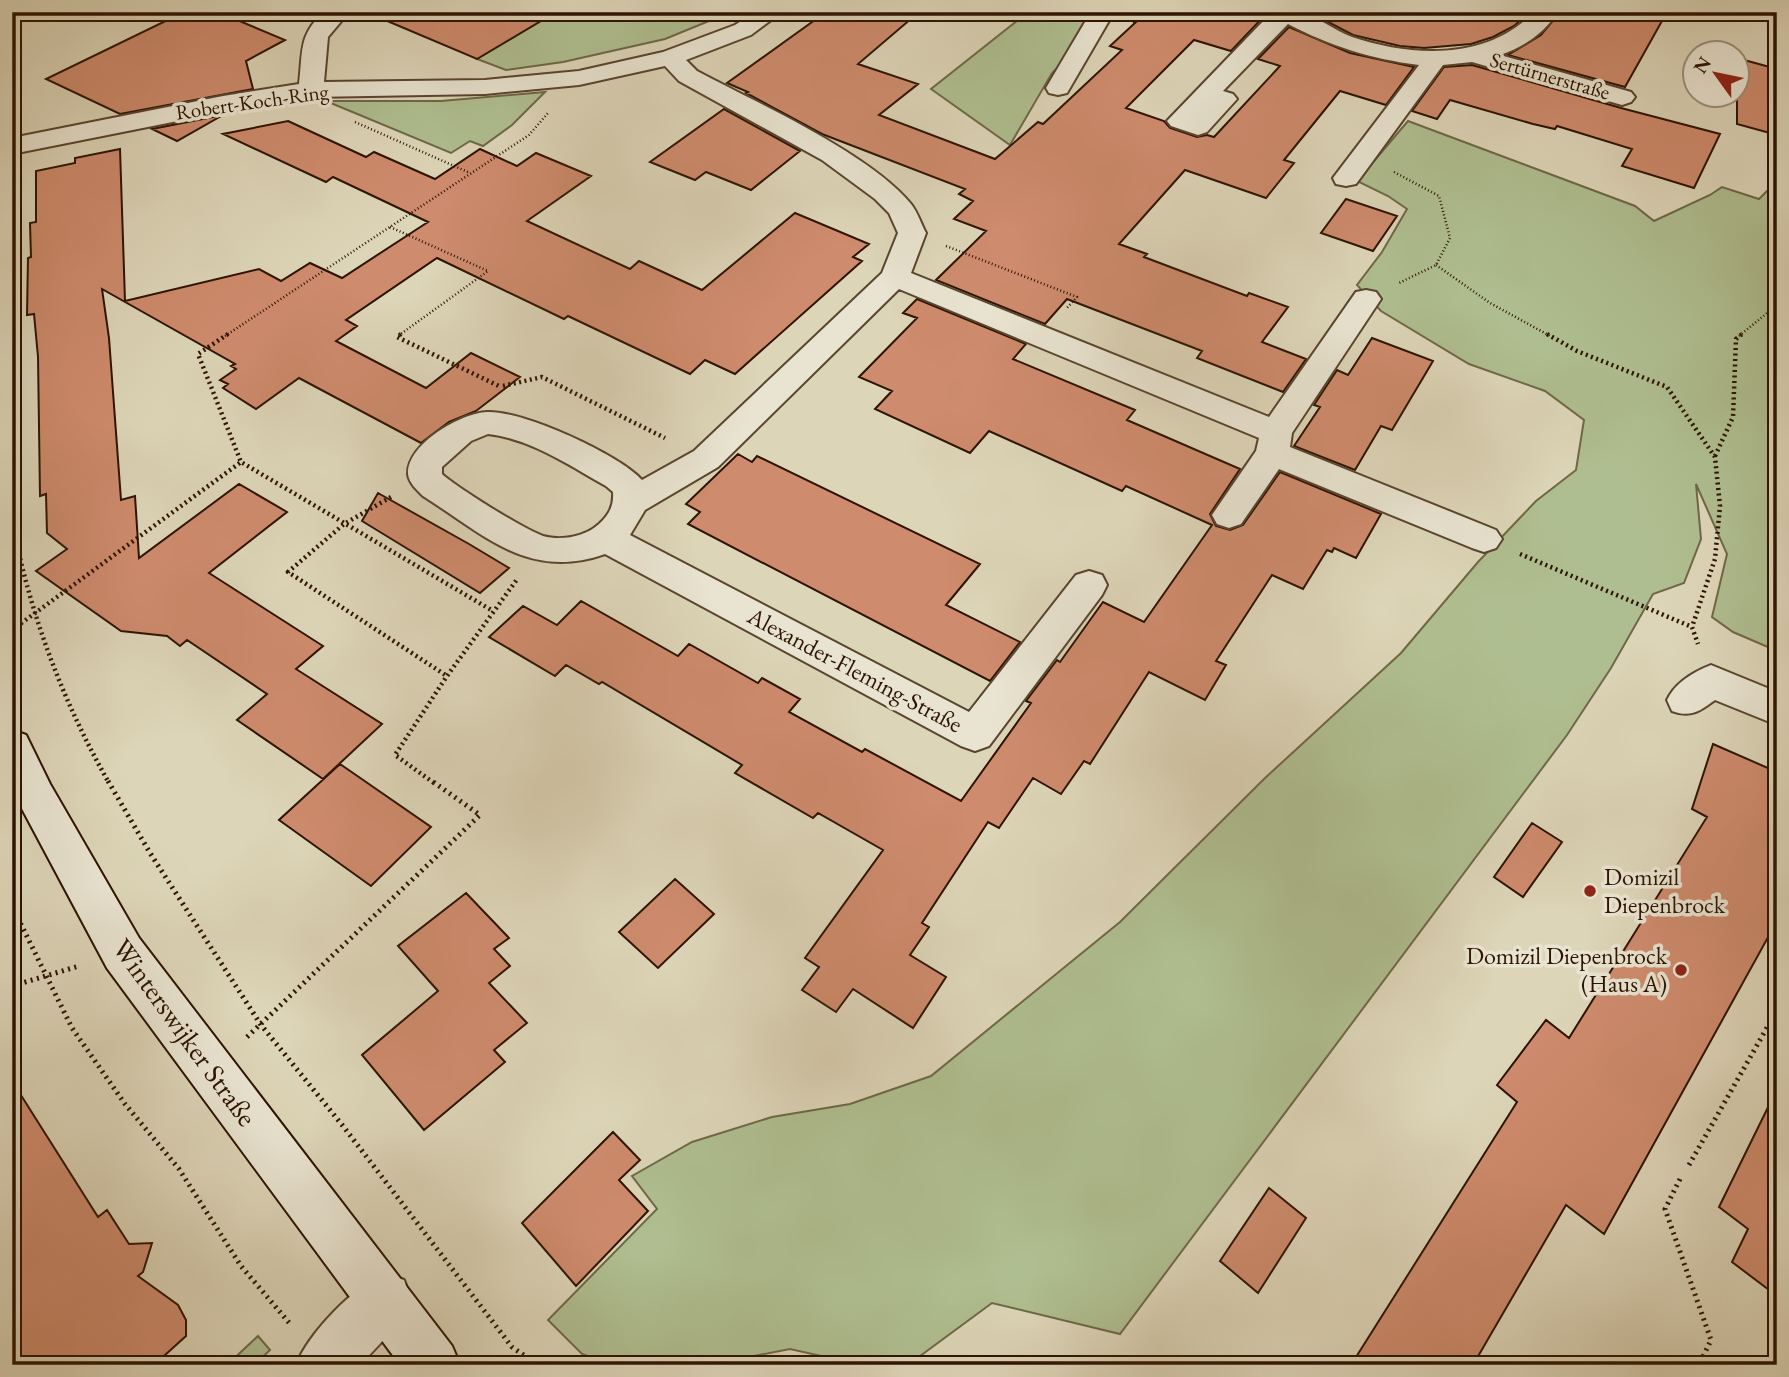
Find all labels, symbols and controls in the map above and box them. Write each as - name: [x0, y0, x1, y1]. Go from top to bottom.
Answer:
- north arrow: [1680, 38, 1750, 108]
- street label: Sertürnerstraße: [1487, 46, 1613, 106]
- text: N: [1687, 51, 1717, 78]
- street label: Robert-Koch-Ring: [174, 77, 331, 126]
- street label: Alexander-Fleming-Straße: [742, 599, 968, 739]
- place label: Domizil Diepenbrock: [1604, 861, 1726, 920]
- marker: Domizil Diepenbrock: [1582, 883, 1598, 899]
- street label: Winterswijker Straße: [105, 931, 265, 1133]
- place label: Domizil Diepenbrock (Haus A): [1466, 940, 1668, 999]
- marker: Domizil Diepenbrock (Haus A): [1673, 962, 1689, 978]

